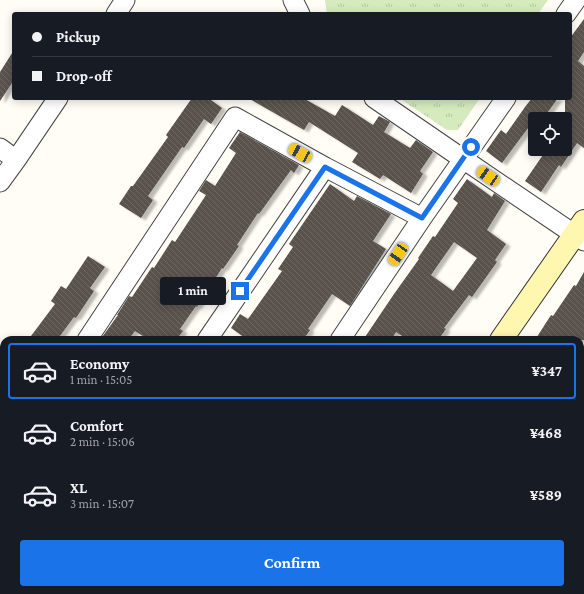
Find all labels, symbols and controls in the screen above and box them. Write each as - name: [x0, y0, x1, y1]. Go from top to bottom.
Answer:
- text: Pickup: [56, 29, 100, 45]
- text: Drop-off: [56, 68, 112, 84]
- map controls: [528, 112, 572, 156]
- button: locate: [528, 112, 572, 156]
- route start: [462, 138, 480, 156]
- car: [287, 142, 313, 164]
- car: [475, 164, 501, 188]
- car: [386, 241, 410, 267]
- callout: 1 min: [160, 277, 226, 305]
- route end: [231, 282, 249, 300]
- text: 1 min: [178, 283, 208, 298]
- icon: car: [22, 353, 58, 389]
- text: Economy: [70, 356, 129, 372]
- text: ¥347: [532, 363, 562, 379]
- text: 1 min · 15:05: [70, 372, 133, 387]
- icon: car: [22, 415, 58, 451]
- text: Comfort: [70, 418, 124, 434]
- text: ¥468: [530, 425, 562, 441]
- text: 2 min · 15:06: [70, 434, 135, 449]
- icon: car: [22, 477, 58, 513]
- text: XL: [70, 480, 87, 496]
- text: ¥589: [530, 487, 562, 503]
- text: 3 min · 15:07: [70, 496, 134, 511]
- button: Confirm: [20, 540, 564, 586]

